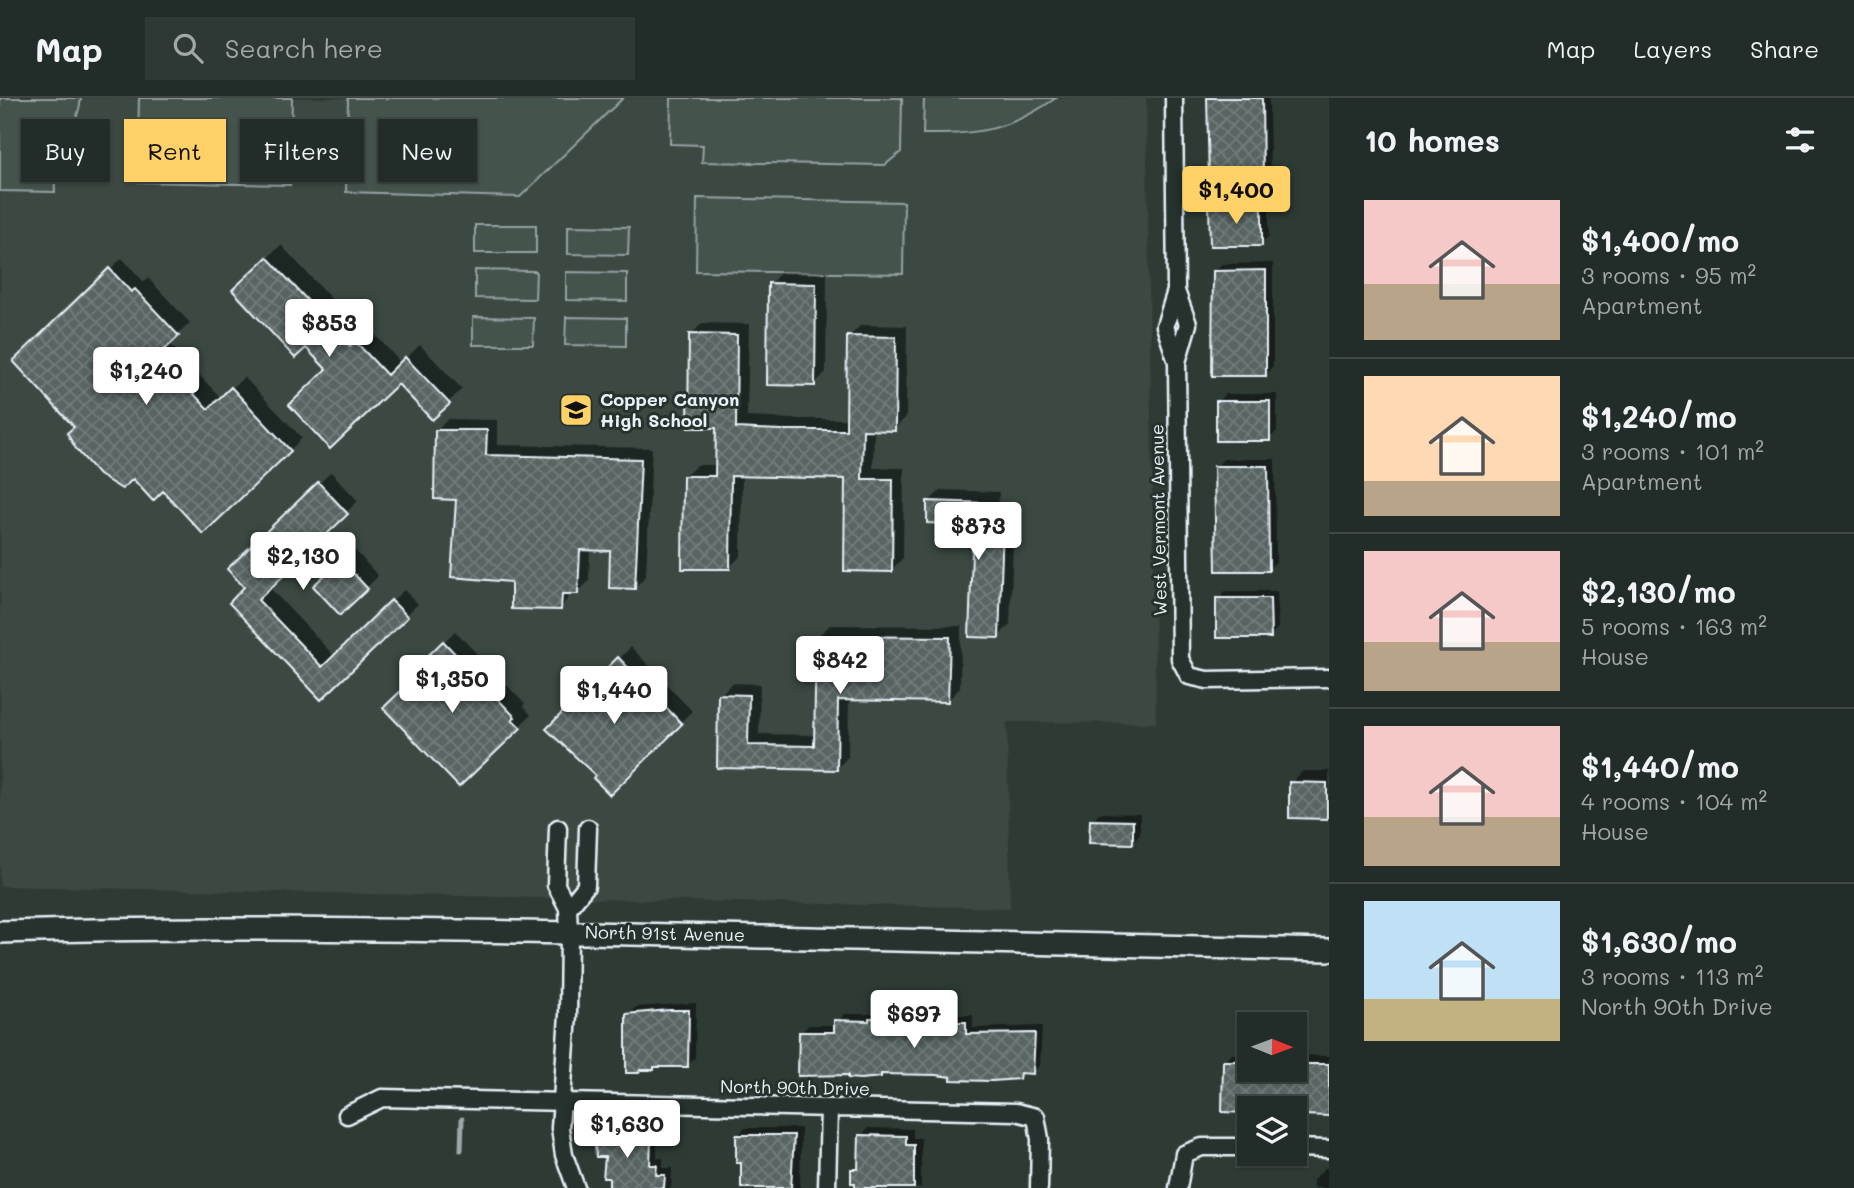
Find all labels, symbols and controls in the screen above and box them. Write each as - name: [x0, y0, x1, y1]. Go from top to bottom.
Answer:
- search box: [145, 17, 635, 80]
- text: Map: [35, 27, 103, 70]
- icon: search: [169, 29, 207, 67]
- text: Search here: [225, 31, 383, 65]
- text: Map: [1547, 33, 1595, 64]
- text: Layers: [1633, 33, 1712, 64]
- text: Share: [1750, 33, 1819, 64]
- chip: Buy: [21, 119, 110, 182]
- chip: Rent: [124, 119, 226, 182]
- chip: Filters: [240, 119, 364, 182]
- chip: New: [378, 119, 477, 182]
- text: 10 homes: [1364, 120, 1500, 160]
- icon: filters: [1781, 121, 1819, 159]
- pin: $1,400: [1179, 166, 1293, 226]
- text: $1,400: [1198, 174, 1274, 204]
- text: $1,400/mo: [1581, 220, 1739, 260]
- icon: home: [1420, 228, 1504, 312]
- text: 3 rooms · 95 m²: [1581, 260, 1756, 290]
- text: Apartment: [1581, 290, 1703, 320]
- pin: $853: [288, 300, 370, 359]
- text: $853: [301, 307, 357, 337]
- pin: $1,240: [89, 348, 203, 407]
- text: $1,240: [109, 355, 183, 385]
- place label: Copper Canyon High School: [600, 387, 739, 432]
- school or university icon: Copper Canyon High School: [557, 391, 595, 429]
- text: $1,240/mo: [1581, 396, 1737, 436]
- icon: home: [1420, 404, 1504, 488]
- street label: West Vermont Avenue: [1144, 424, 1172, 616]
- text: 3 rooms · 101 m²: [1581, 436, 1764, 466]
- text: Apartment: [1581, 466, 1703, 496]
- pin: $873: [937, 503, 1019, 562]
- text: $873: [950, 510, 1006, 540]
- pin: $2,130: [246, 532, 360, 592]
- text: $2,130: [267, 540, 339, 570]
- text: $2,130/mo: [1581, 571, 1736, 611]
- icon: home: [1420, 579, 1504, 663]
- text: 5 rooms · 163 m²: [1581, 611, 1767, 641]
- pin: $842: [799, 636, 881, 696]
- text: House: [1581, 641, 1649, 671]
- text: $842: [812, 644, 868, 674]
- pin: $1,350: [395, 656, 509, 715]
- text: $1,350: [415, 663, 489, 693]
- pin: $1,440: [557, 666, 671, 726]
- text: $1,440: [576, 674, 652, 704]
- text: $1,440/mo: [1581, 746, 1739, 786]
- icon: home: [1420, 754, 1504, 838]
- text: 4 rooms · 104 m²: [1581, 786, 1767, 816]
- text: House: [1581, 816, 1649, 846]
- street label: North 91st Avenue: [585, 920, 745, 946]
- text: $1,630/mo: [1581, 921, 1737, 961]
- icon: home: [1420, 929, 1504, 1013]
- text: 3 rooms · 113 m²: [1581, 961, 1763, 991]
- pin: $697: [873, 990, 955, 1050]
- text: North 90th Drive: [1581, 991, 1773, 1021]
- text: $697: [887, 998, 941, 1028]
- north arrow: [1237, 1012, 1307, 1082]
- map controls: [1237, 1012, 1307, 1166]
- street label: North 90th Drive: [720, 1074, 870, 1100]
- button: layers: [1237, 1096, 1307, 1166]
- pin: $1,630: [570, 1100, 684, 1160]
- text: $1,630: [590, 1108, 664, 1138]

